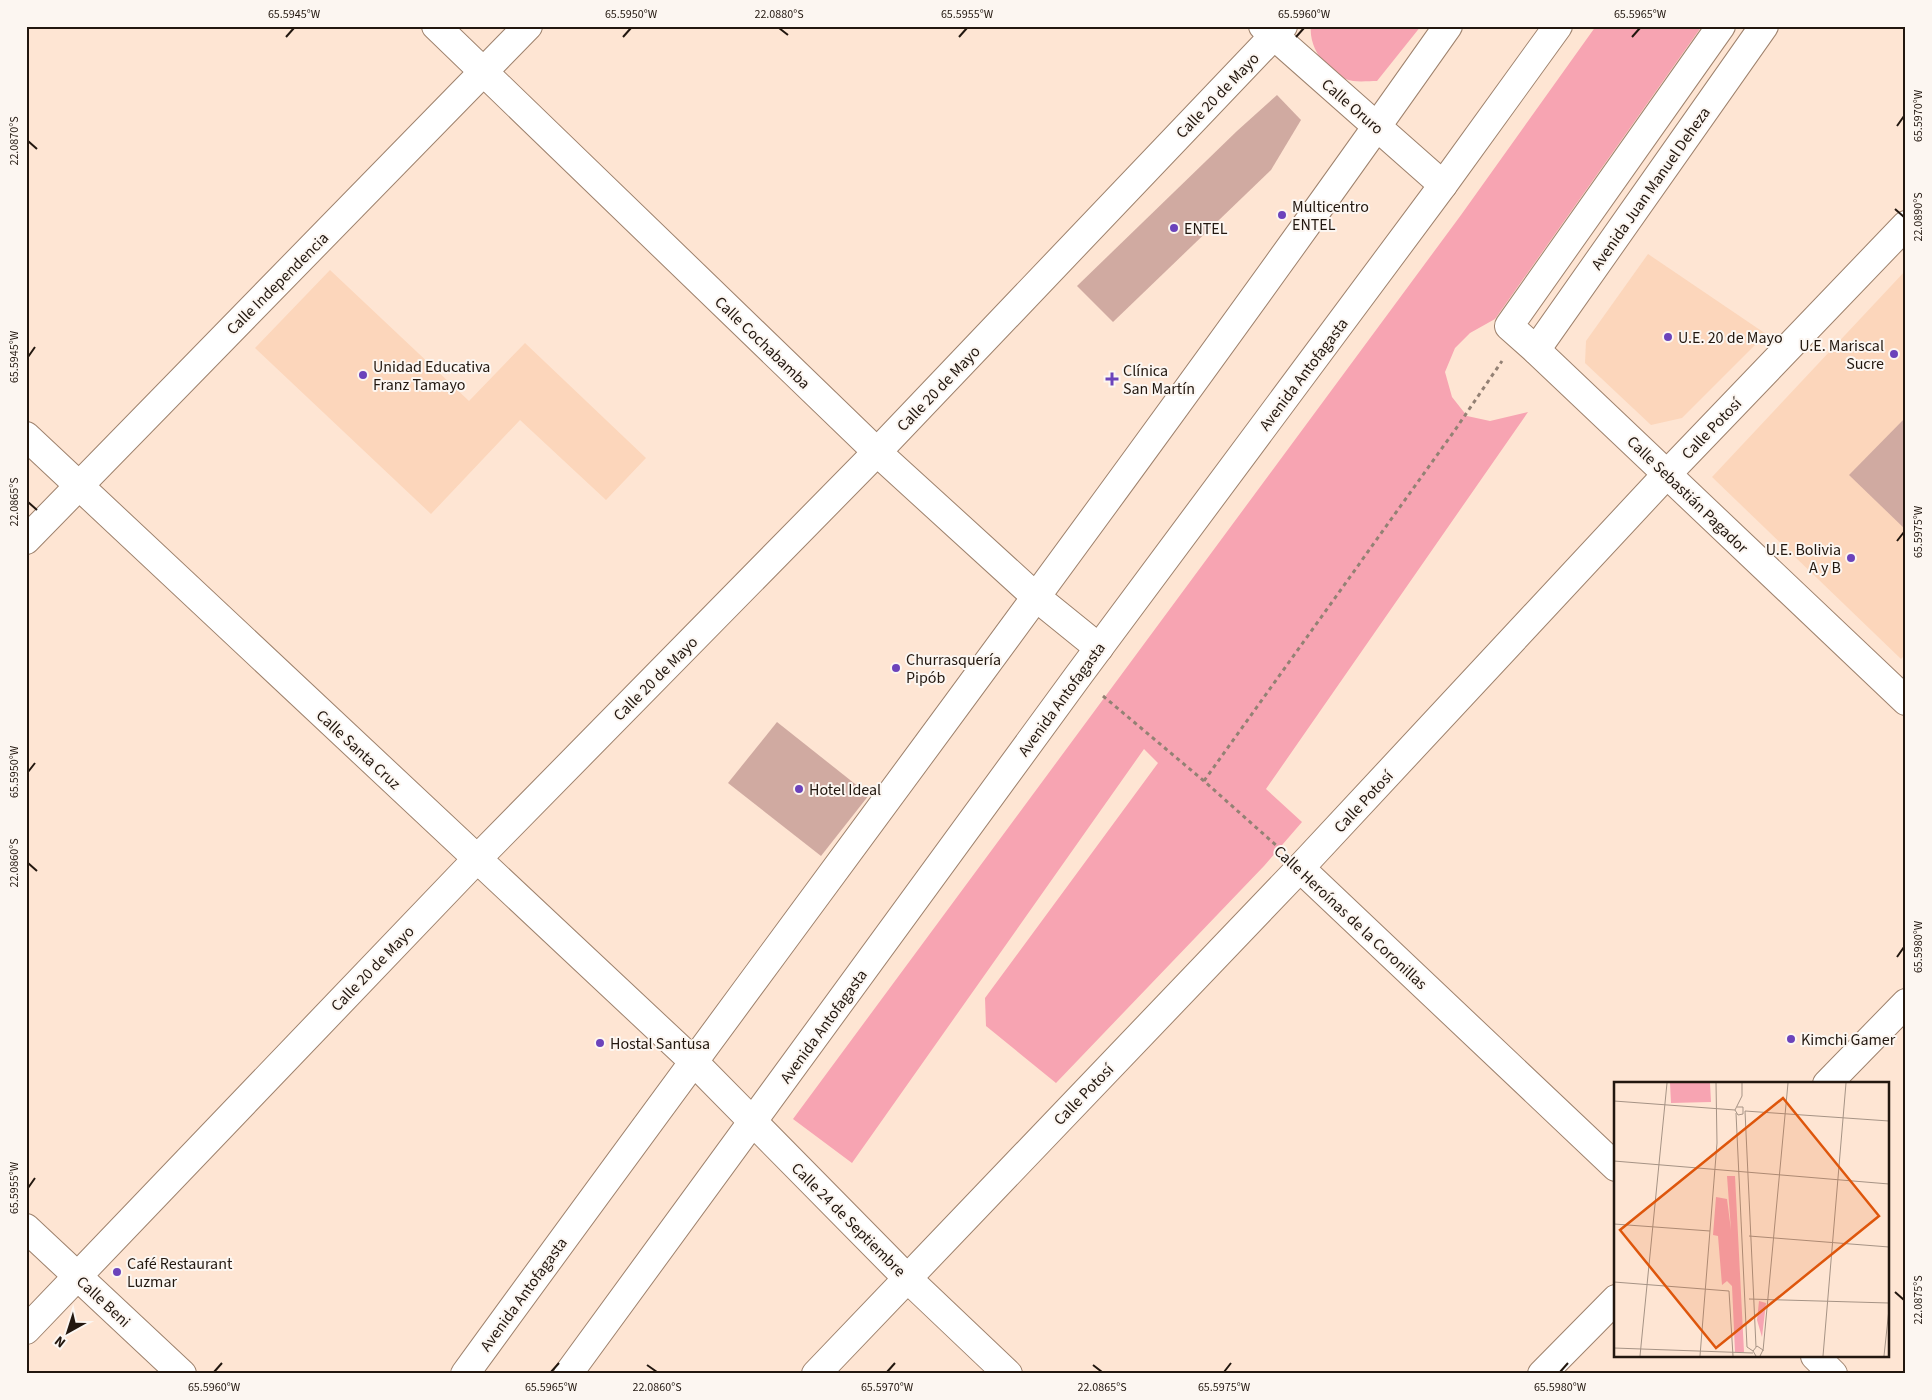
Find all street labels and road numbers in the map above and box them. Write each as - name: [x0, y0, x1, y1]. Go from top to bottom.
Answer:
- street label: Calle 20 de Mayo: [1171, 48, 1264, 143]
- street label: Calle Oruro: [1317, 74, 1388, 140]
- street label: Avenida Juan Manuel Deheza: [1586, 103, 1716, 275]
- street label: Calle Independencia: [222, 228, 334, 340]
- street label: Calle Cochabamba: [710, 291, 815, 394]
- street label: Avenida Antofagasta: [1254, 314, 1353, 435]
- street label: Calle 20 de Mayo: [892, 341, 985, 436]
- street label: Calle Potosí: [1677, 392, 1747, 464]
- street label: Calle Sebastián Pagador: [1622, 431, 1753, 559]
- street label: Calle 20 de Mayo: [609, 632, 703, 726]
- street label: Avenida Antofagasta: [1013, 638, 1111, 761]
- street label: Calle Santa Cruz: [311, 705, 406, 795]
- street label: Calle Potosí: [1329, 765, 1399, 838]
- street label: Calle Heroínas de la Coronillas: [1269, 841, 1432, 995]
- street label: Calle 20 de Mayo: [326, 921, 419, 1016]
- street label: Avenida Antofagasta: [775, 965, 873, 1088]
- street label: Calle Potosí: [1049, 1058, 1119, 1130]
- street label: Calle 24 de Septiembre: [786, 1158, 910, 1282]
- street label: Avenida Antofagasta: [475, 1233, 573, 1356]
- street label: Calle Beni: [71, 1271, 135, 1332]

